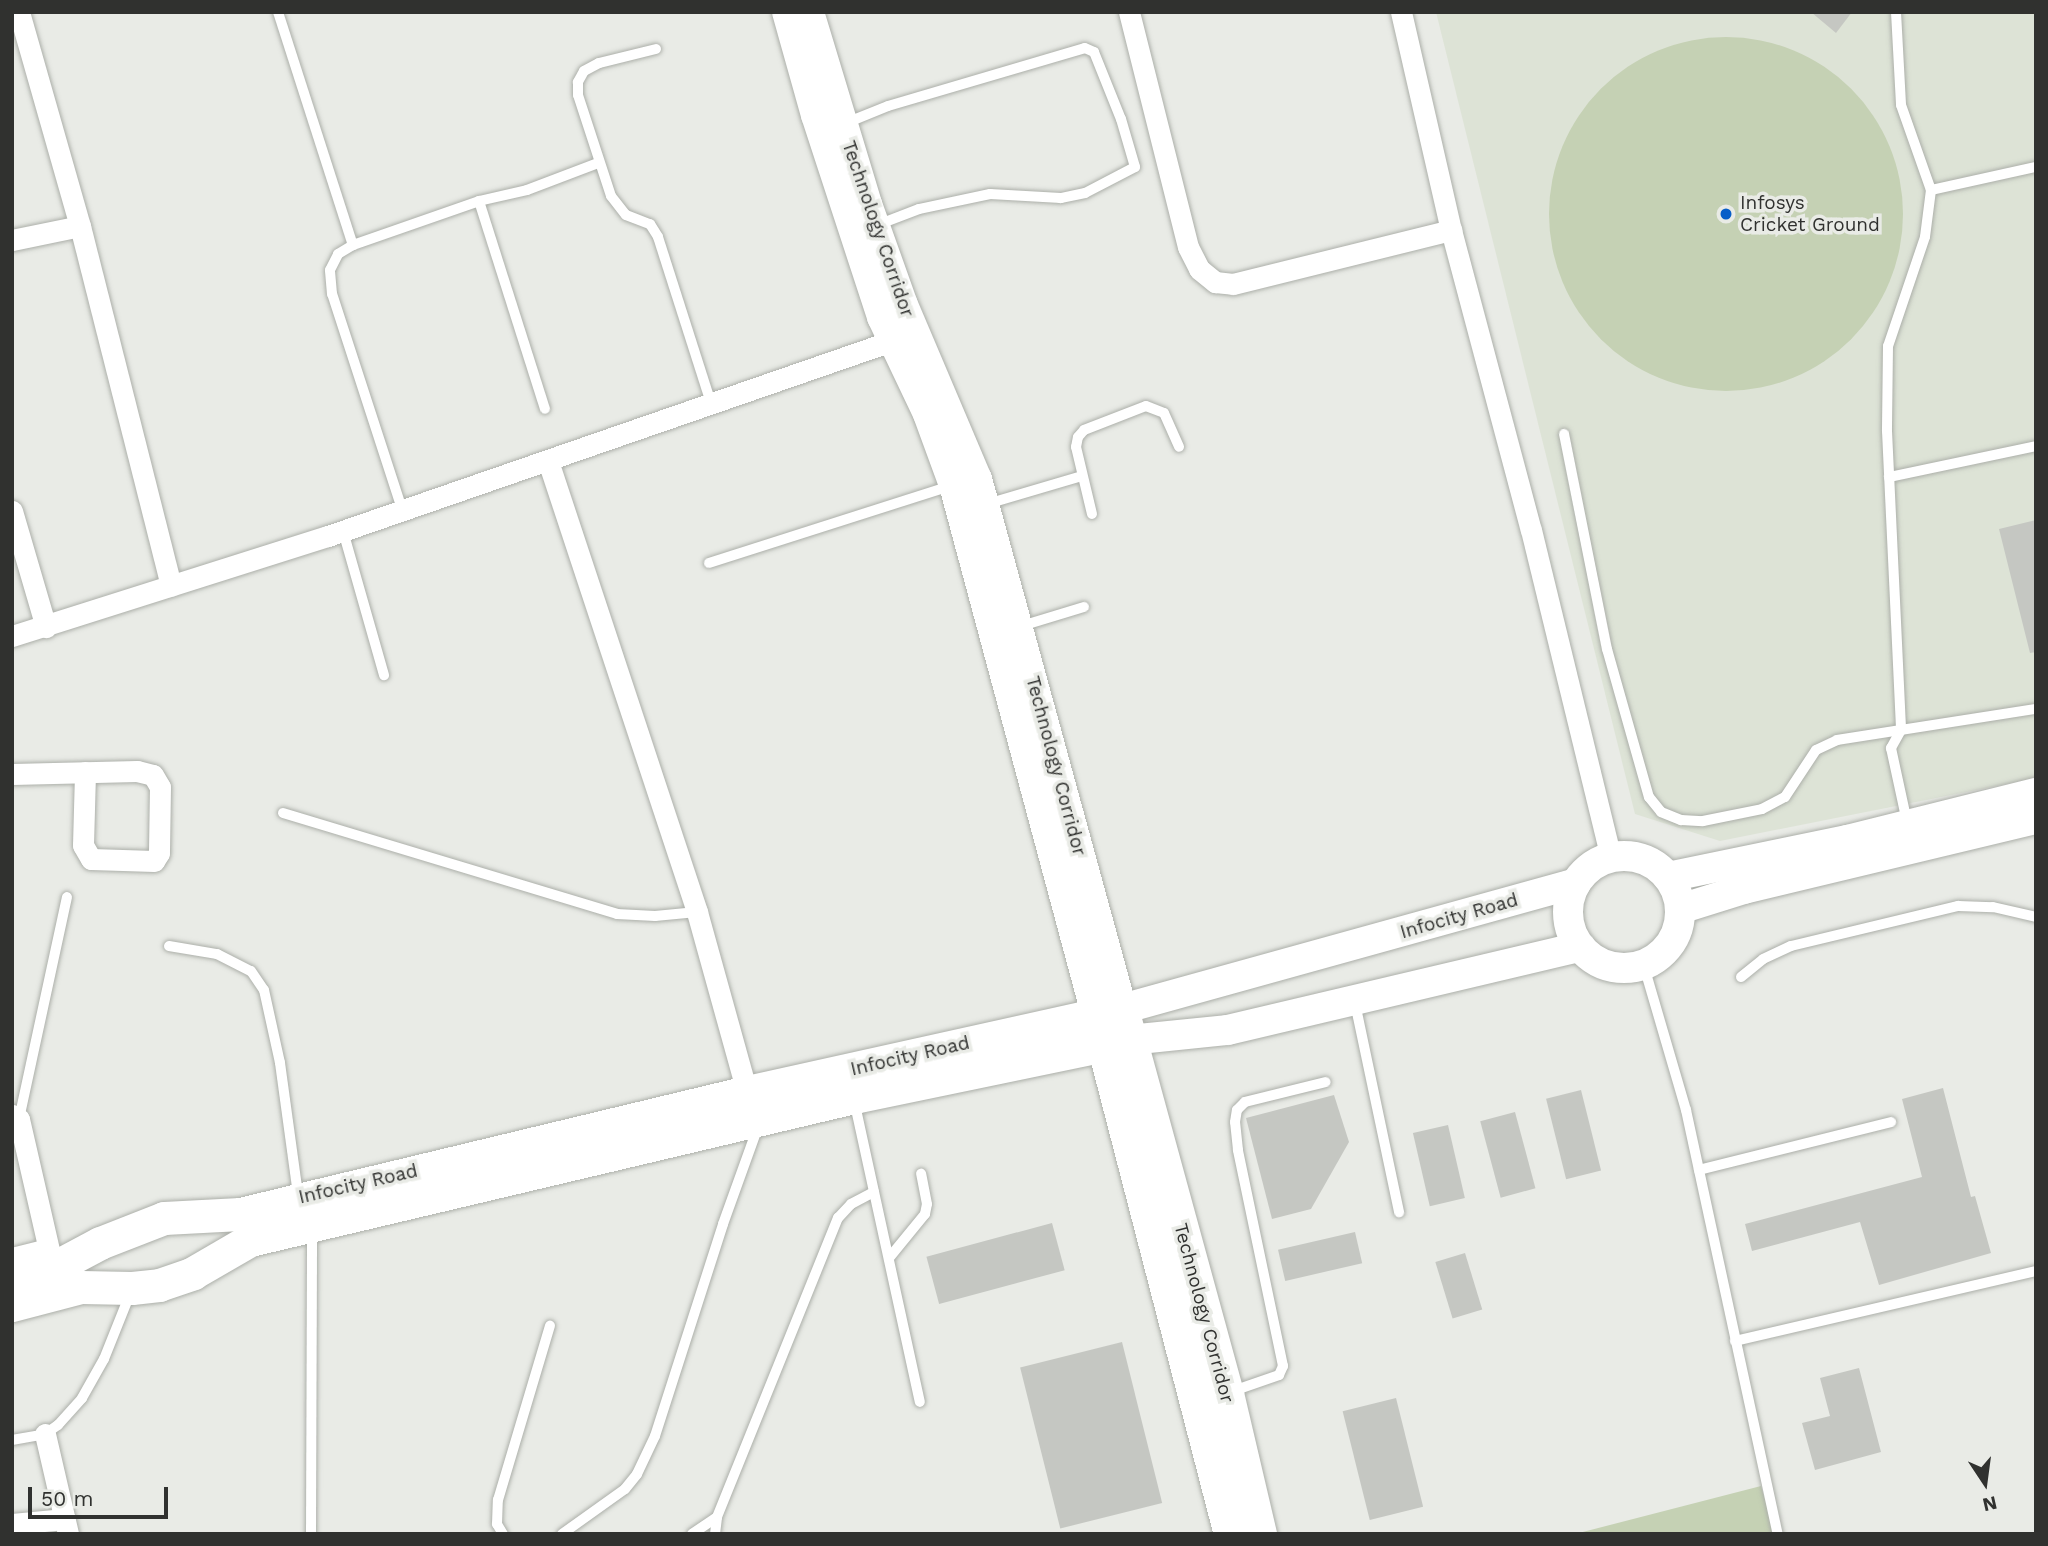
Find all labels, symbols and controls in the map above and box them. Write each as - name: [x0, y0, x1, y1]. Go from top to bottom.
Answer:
- street label: Technology Corridor: [837, 138, 919, 320]
- place label: Infosys Cricket Ground: [1740, 192, 1880, 236]
- marker: Infosys Cricket Ground: [1718, 206, 1734, 222]
- street label: Technology Corridor: [1021, 673, 1091, 859]
- street label: Infocity Road: [1397, 888, 1521, 944]
- street label: Infocity Road: [848, 1031, 972, 1081]
- street label: Infocity Road: [296, 1159, 420, 1209]
- street label: Technology Corridor: [1169, 1220, 1239, 1406]
- north arrow: [1950, 1448, 2020, 1518]
- scale bar: [32, 1472, 172, 1516]
- text: 50 m: [41, 1486, 93, 1511]
- text: N: [1980, 1491, 1999, 1517]

